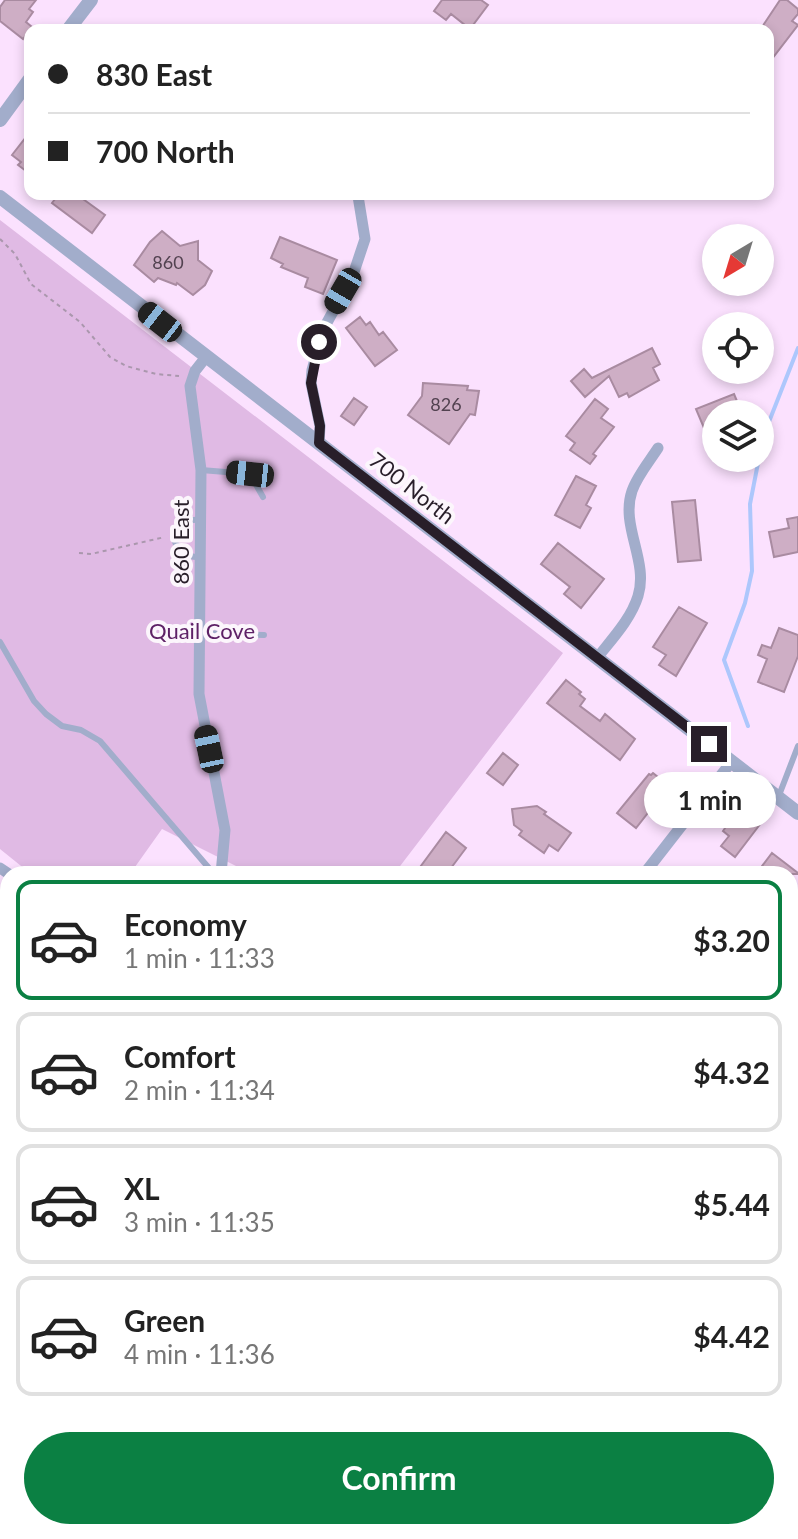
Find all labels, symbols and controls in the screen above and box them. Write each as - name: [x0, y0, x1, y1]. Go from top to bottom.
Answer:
- text: 830 East: [96, 56, 212, 92]
- text: 700 North: [96, 133, 235, 169]
- north arrow: [702, 224, 774, 296]
- map controls: [702, 224, 774, 472]
- house number: 860: [152, 251, 184, 273]
- car: [321, 264, 365, 318]
- car: [134, 298, 186, 346]
- button: locate: [702, 312, 774, 384]
- route start: [301, 324, 337, 360]
- house number: 826: [430, 393, 462, 415]
- button: layers: [702, 400, 774, 472]
- street label: 700 North: [364, 446, 460, 529]
- car: [225, 460, 275, 488]
- street label: 860 East: [167, 499, 194, 584]
- park label: Quail Cove: [149, 617, 255, 644]
- car: [192, 723, 226, 775]
- route end: [691, 726, 727, 762]
- callout: 1 min: [643, 772, 775, 828]
- text: 1 min: [678, 784, 742, 816]
- icon: car: [28, 904, 100, 976]
- text: Economy: [124, 906, 247, 942]
- text: $3.20: [693, 922, 770, 958]
- text: 1 min · 11:33: [124, 942, 275, 974]
- icon: car: [28, 1036, 100, 1108]
- text: Comfort: [124, 1038, 236, 1074]
- text: $4.32: [693, 1054, 770, 1090]
- text: 2 min · 11:34: [124, 1074, 275, 1106]
- icon: car: [28, 1168, 100, 1240]
- text: XL: [124, 1170, 160, 1206]
- text: $5.44: [693, 1186, 770, 1222]
- text: 3 min · 11:35: [124, 1206, 275, 1238]
- icon: car: [28, 1300, 100, 1372]
- text: Green: [124, 1302, 205, 1338]
- text: $4.42: [693, 1318, 770, 1354]
- text: 4 min · 11:36: [124, 1338, 275, 1370]
- button: Confirm: [24, 1432, 774, 1524]

